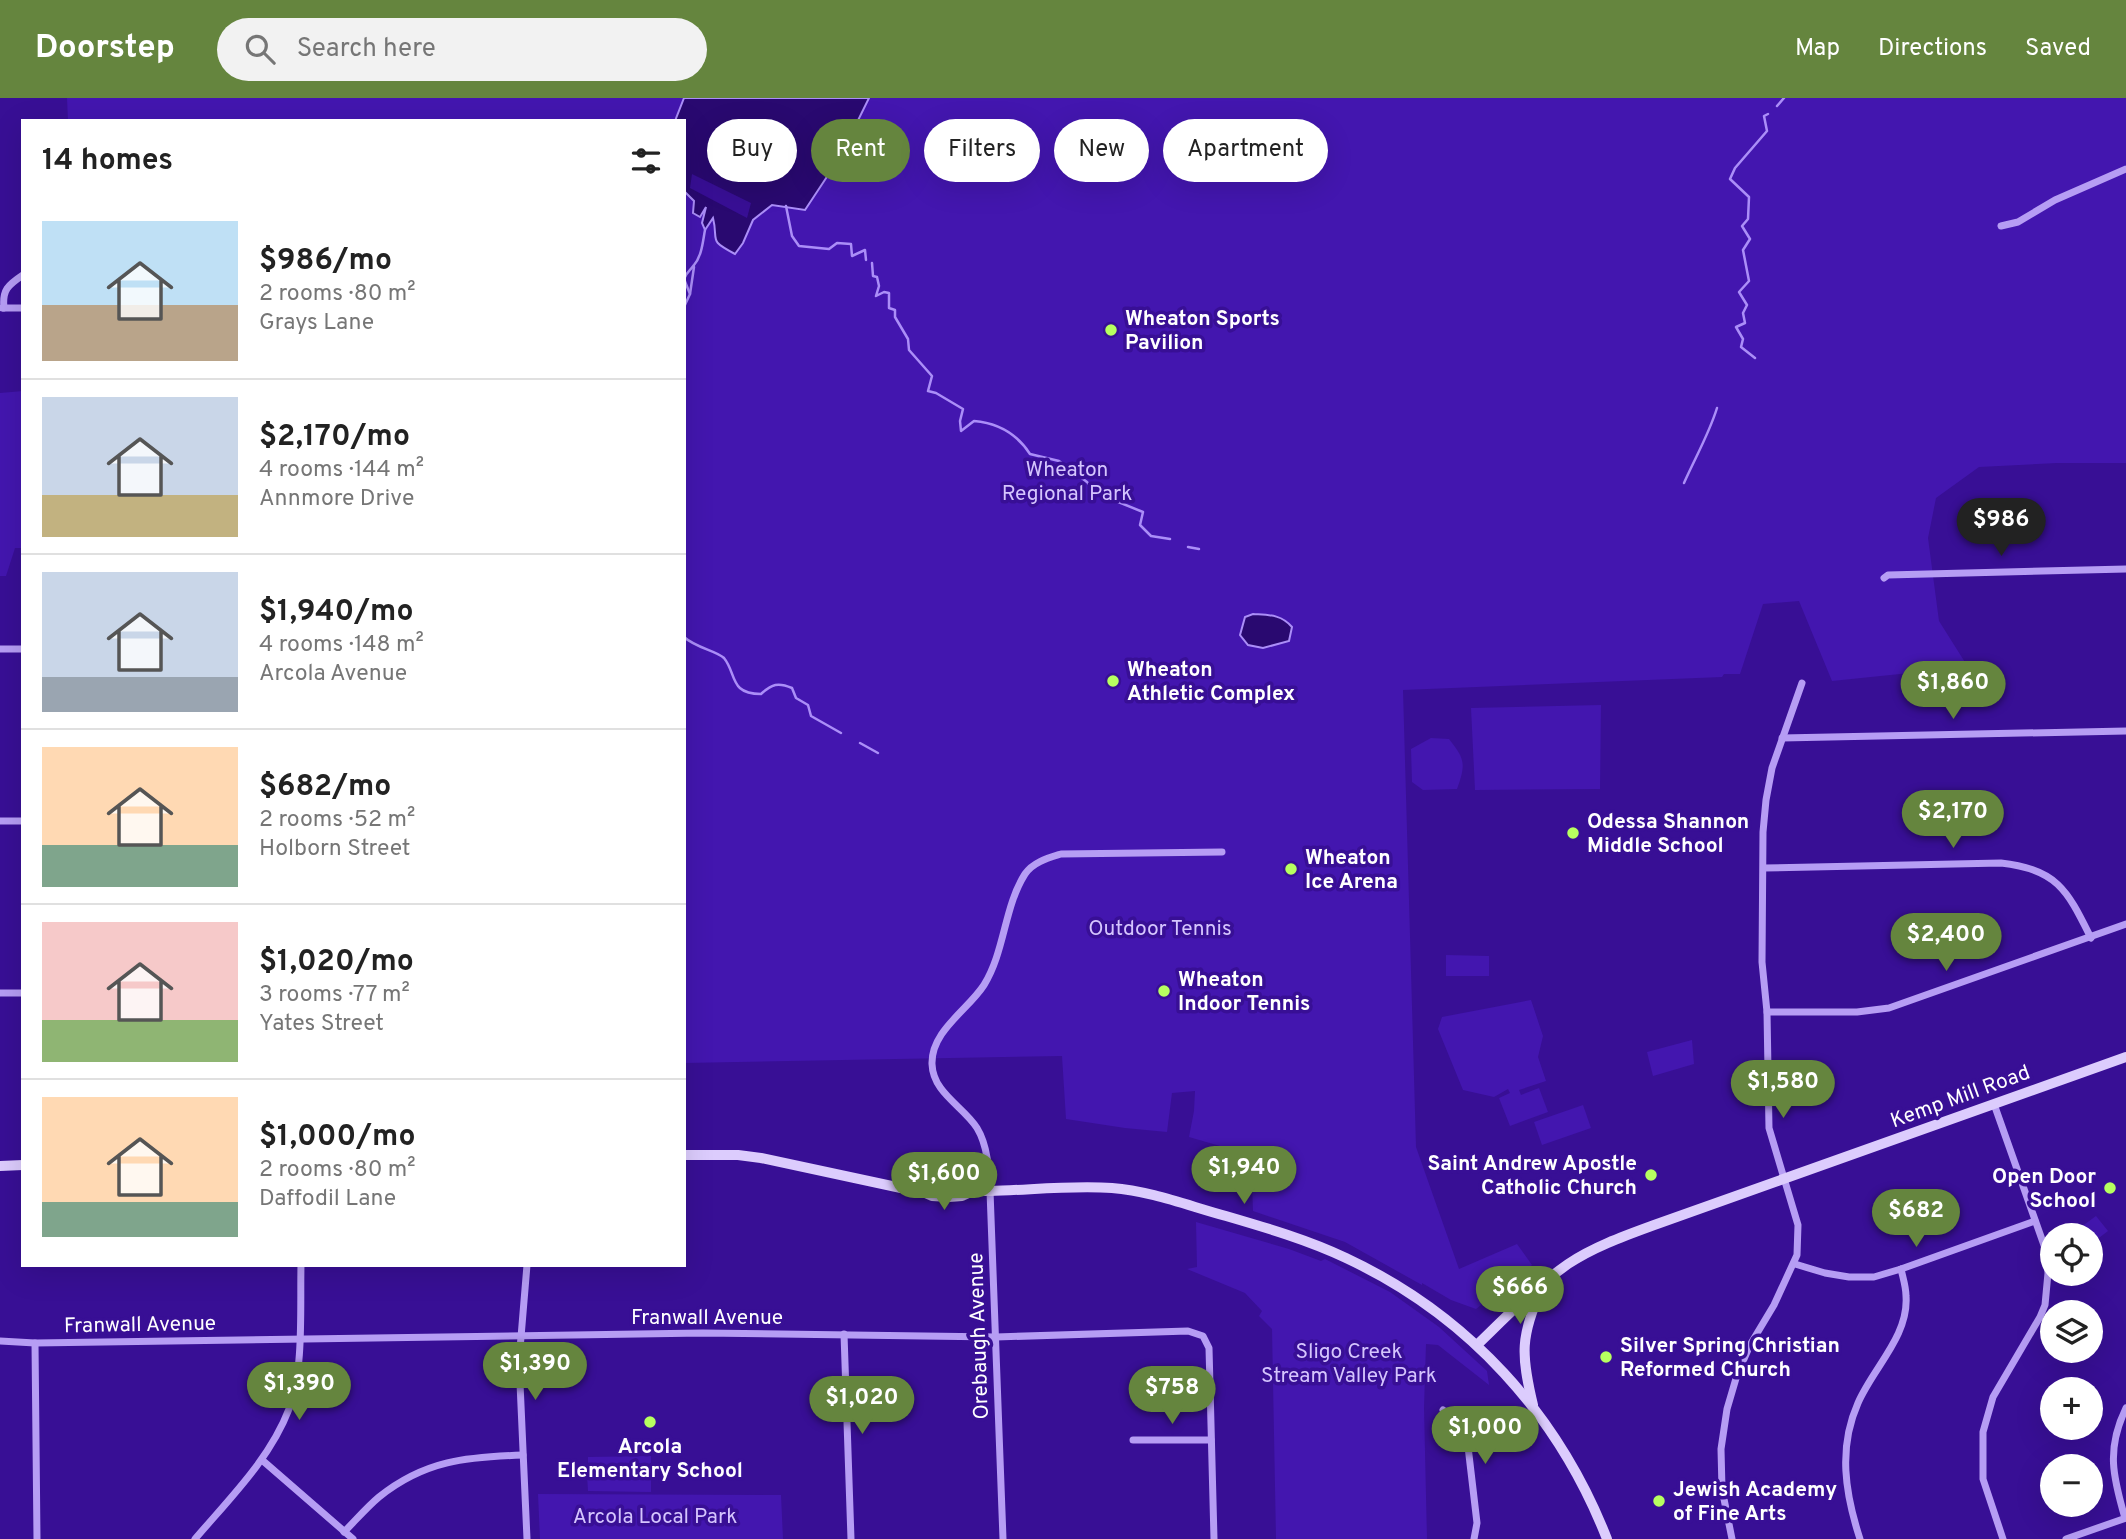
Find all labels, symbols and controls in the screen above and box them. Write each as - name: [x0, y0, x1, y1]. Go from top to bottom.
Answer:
- search box: [217, 18, 707, 81]
- text: Doorstep: [35, 28, 175, 70]
- icon: search: [241, 30, 279, 68]
- text: Search here: [297, 33, 436, 66]
- text: Map: [1795, 34, 1840, 64]
- text: Directions: [1878, 34, 1987, 64]
- text: Saved: [2025, 34, 2091, 64]
- chip: Buy: [707, 119, 797, 182]
- chip: Rent: [811, 119, 910, 182]
- chip: Filters: [924, 119, 1040, 182]
- chip: New: [1054, 119, 1149, 182]
- chip: Apartment: [1163, 119, 1328, 182]
- icon: filters: [627, 142, 665, 180]
- text: 14 homes: [42, 143, 173, 180]
- text: $986/mo: [259, 243, 392, 280]
- icon: home: [98, 249, 182, 333]
- text: 2 rooms · 80 m²: [259, 280, 416, 309]
- place label: Wheaton Sports Pavilion: [1125, 306, 1280, 357]
- text: Grays Lane: [259, 309, 374, 338]
- marker: Wheaton Sports Pavilion: [1103, 322, 1119, 338]
- text: $2,170/mo: [259, 419, 410, 456]
- icon: home: [98, 425, 182, 509]
- text: 4 rooms · 144 m²: [259, 456, 424, 485]
- park label: Wheaton Regional Park: [1002, 457, 1132, 508]
- text: Annmore Drive: [259, 485, 414, 514]
- pin: $986: [1960, 498, 2042, 558]
- text: $986: [1973, 506, 2029, 535]
- text: $1,940/mo: [259, 594, 413, 631]
- icon: home: [98, 600, 182, 684]
- text: 4 rooms · 148 m²: [259, 631, 424, 660]
- place label: Wheaton Athletic Complex: [1127, 657, 1295, 708]
- text: Arcola Avenue: [259, 660, 407, 689]
- pin: $1,860: [1896, 662, 2010, 721]
- text: $1,860: [1917, 669, 1989, 698]
- marker: Wheaton Athletic Complex: [1105, 673, 1121, 689]
- text: $682/mo: [259, 769, 391, 806]
- icon: home: [98, 775, 182, 859]
- pin: $2,170: [1896, 790, 2010, 850]
- text: $2,170: [1918, 798, 1988, 827]
- text: 2 rooms · 52 m²: [259, 806, 415, 835]
- place label: Odessa Shannon Middle School: [1587, 809, 1749, 860]
- marker: Odessa Shannon Middle School: [1565, 825, 1581, 841]
- text: Holborn Street: [259, 835, 411, 864]
- place label: Wheaton Ice Arena: [1305, 845, 1398, 896]
- marker: Wheaton Ice Arena: [1283, 861, 1299, 877]
- pin: $2,400: [1889, 914, 2003, 973]
- park label: Outdoor Tennis: [1088, 916, 1232, 943]
- text: $2,400: [1907, 921, 1985, 950]
- text: $1,020/mo: [259, 944, 414, 981]
- icon: home: [98, 950, 182, 1034]
- place label: Wheaton Indoor Tennis: [1178, 967, 1310, 1018]
- text: 3 rooms · 77 m²: [259, 981, 410, 1010]
- marker: Wheaton Indoor Tennis: [1156, 983, 1172, 999]
- text: Yates Street: [259, 1010, 384, 1039]
- pin: $1,580: [1726, 1060, 1840, 1120]
- street label: Kemp Mill Road: [1887, 1060, 2034, 1135]
- text: $1,580: [1747, 1068, 1819, 1097]
- text: $1,000/mo: [259, 1119, 415, 1156]
- icon: home: [98, 1125, 182, 1209]
- pin: $1,940: [1187, 1146, 1301, 1206]
- place label: Saint Andrew Apostle Catholic Church: [1427, 1151, 1637, 1202]
- pin: $1,600: [887, 1152, 1001, 1212]
- text: $1,940: [1207, 1154, 1281, 1183]
- text: 2 rooms · 80 m²: [259, 1156, 416, 1185]
- text: $1,600: [907, 1160, 981, 1189]
- place label: Open Door School: [1992, 1164, 2096, 1215]
- marker: Saint Andrew Apostle Catholic Church: [1643, 1167, 1659, 1183]
- marker: Open Door School: [2102, 1180, 2118, 1196]
- text: Daffodil Lane: [259, 1185, 396, 1214]
- pin: $682: [1875, 1190, 1957, 1249]
- text: $682: [1888, 1197, 1944, 1226]
- map controls: [2040, 1223, 2103, 1517]
- button: locate: [2040, 1223, 2103, 1286]
- street label: Orebaugh Avenue: [963, 1252, 996, 1420]
- pin: $666: [1479, 1266, 1561, 1326]
- text: $666: [1492, 1274, 1548, 1303]
- button: layers: [2040, 1300, 2103, 1363]
- street label: Franwall Avenue: [631, 1305, 783, 1332]
- street label: Franwall Avenue: [64, 1311, 216, 1340]
- place label: Silver Spring Christian Reformed Church: [1620, 1333, 1840, 1384]
- park label: Sligo Creek Stream Valley Park: [1261, 1339, 1437, 1390]
- pin: $1,390: [478, 1342, 592, 1402]
- marker: Silver Spring Christian Reformed Church: [1598, 1349, 1614, 1365]
- text: $1,390: [499, 1350, 571, 1379]
- pin: $1,390: [242, 1362, 356, 1422]
- pin: $758: [1131, 1366, 1213, 1426]
- text: $1,390: [263, 1370, 335, 1399]
- text: $758: [1145, 1374, 1199, 1403]
- pin: $1,020: [805, 1376, 919, 1436]
- button: +: [2040, 1377, 2103, 1440]
- text: $1,020: [825, 1384, 899, 1413]
- pin: $1,000: [1428, 1406, 1542, 1466]
- marker: Arcola Elementary School: [642, 1414, 658, 1430]
- text: $1,000: [1448, 1414, 1522, 1443]
- place label: Arcola Elementary School: [557, 1434, 743, 1485]
- button: −: [2040, 1454, 2103, 1517]
- place label: Jewish Academy of Fine Arts: [1673, 1477, 1837, 1528]
- marker: Jewish Academy of Fine Arts: [1651, 1493, 1667, 1509]
- park label: Arcola Local Park: [573, 1504, 737, 1531]

